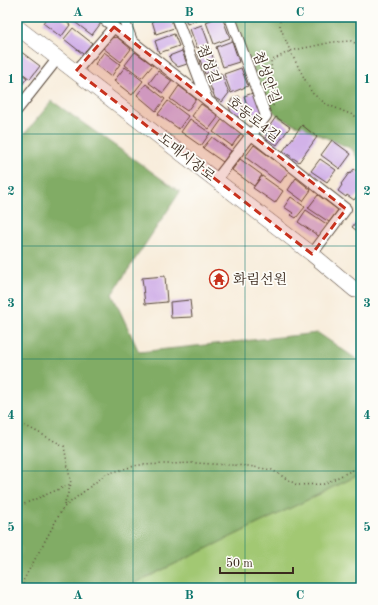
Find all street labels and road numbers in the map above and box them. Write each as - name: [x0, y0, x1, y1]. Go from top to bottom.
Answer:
- street label: 첨성길: [194, 43, 223, 86]
- street label: 첨성안길: [250, 49, 283, 105]
- street label: 호동로4길: [225, 94, 283, 144]
- street label: 도매시장로: [155, 131, 218, 184]

